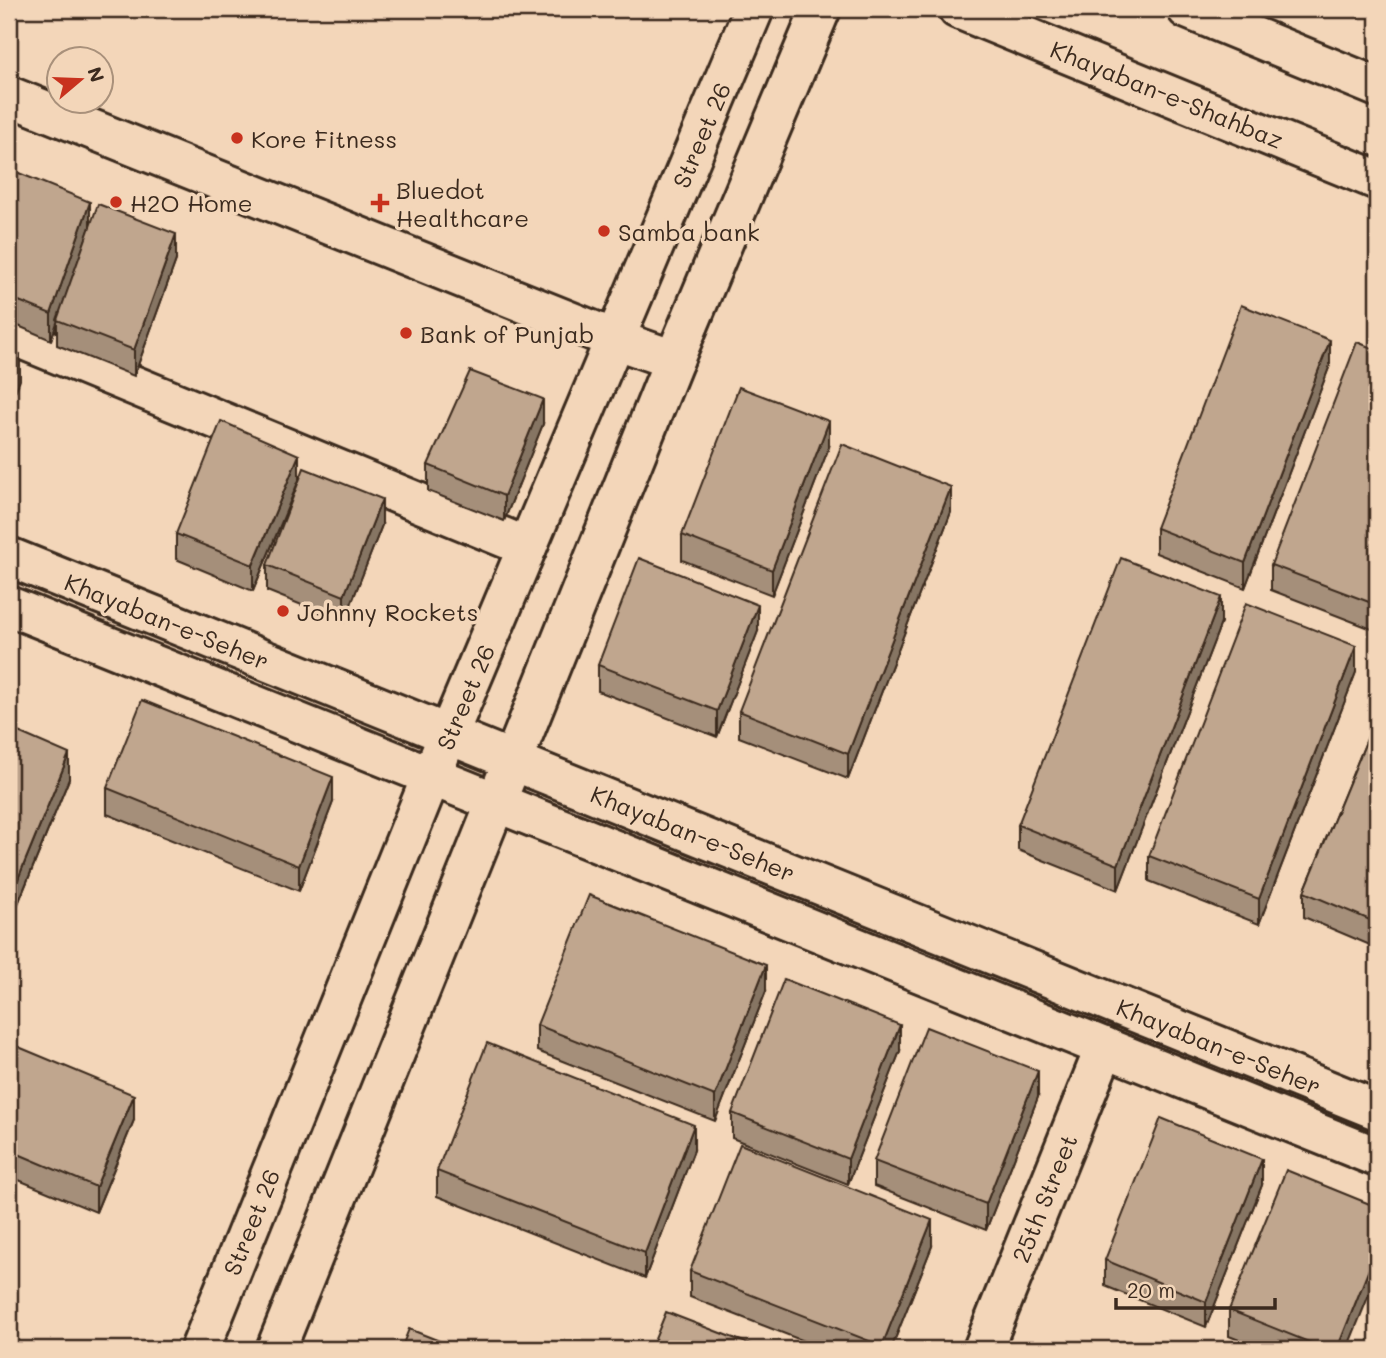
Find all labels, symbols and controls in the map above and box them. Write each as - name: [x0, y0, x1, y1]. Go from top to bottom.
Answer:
- street label: Khayaban-e-Shahbaz: [1046, 33, 1288, 155]
- north arrow: [46, 46, 116, 116]
- text: N: [82, 63, 111, 85]
- street label: Street 26: [665, 77, 737, 193]
- place label: Kore Fitness: [251, 123, 397, 154]
- marker: Kore Fitness: [229, 130, 245, 146]
- place label: Bluedot Healthcare: [396, 174, 529, 233]
- place label: H2O Home: [130, 187, 253, 218]
- marker: Bluedot Healthcare: [370, 193, 390, 213]
- marker: H2O Home: [108, 194, 124, 210]
- place label: Samba bank: [618, 216, 760, 247]
- marker: Samba bank: [596, 223, 612, 239]
- place label: Bank of Punjab: [420, 318, 594, 349]
- marker: Bank of Punjab: [398, 325, 414, 341]
- street label: Khayaban-e-Seher: [60, 566, 274, 676]
- place label: Johnny Rockets: [297, 596, 478, 627]
- marker: Johnny Rockets: [275, 603, 291, 619]
- street label: Street 26: [429, 639, 501, 755]
- street label: Khayaban-e-Seher: [586, 778, 800, 888]
- street label: Khayaban-e-Seher: [1112, 991, 1326, 1101]
- street label: 25th Street: [1004, 1129, 1084, 1267]
- street label: Street 26: [216, 1164, 286, 1280]
- scale bar: [1116, 1267, 1276, 1311]
- text: 20 m: [1127, 1276, 1175, 1303]

